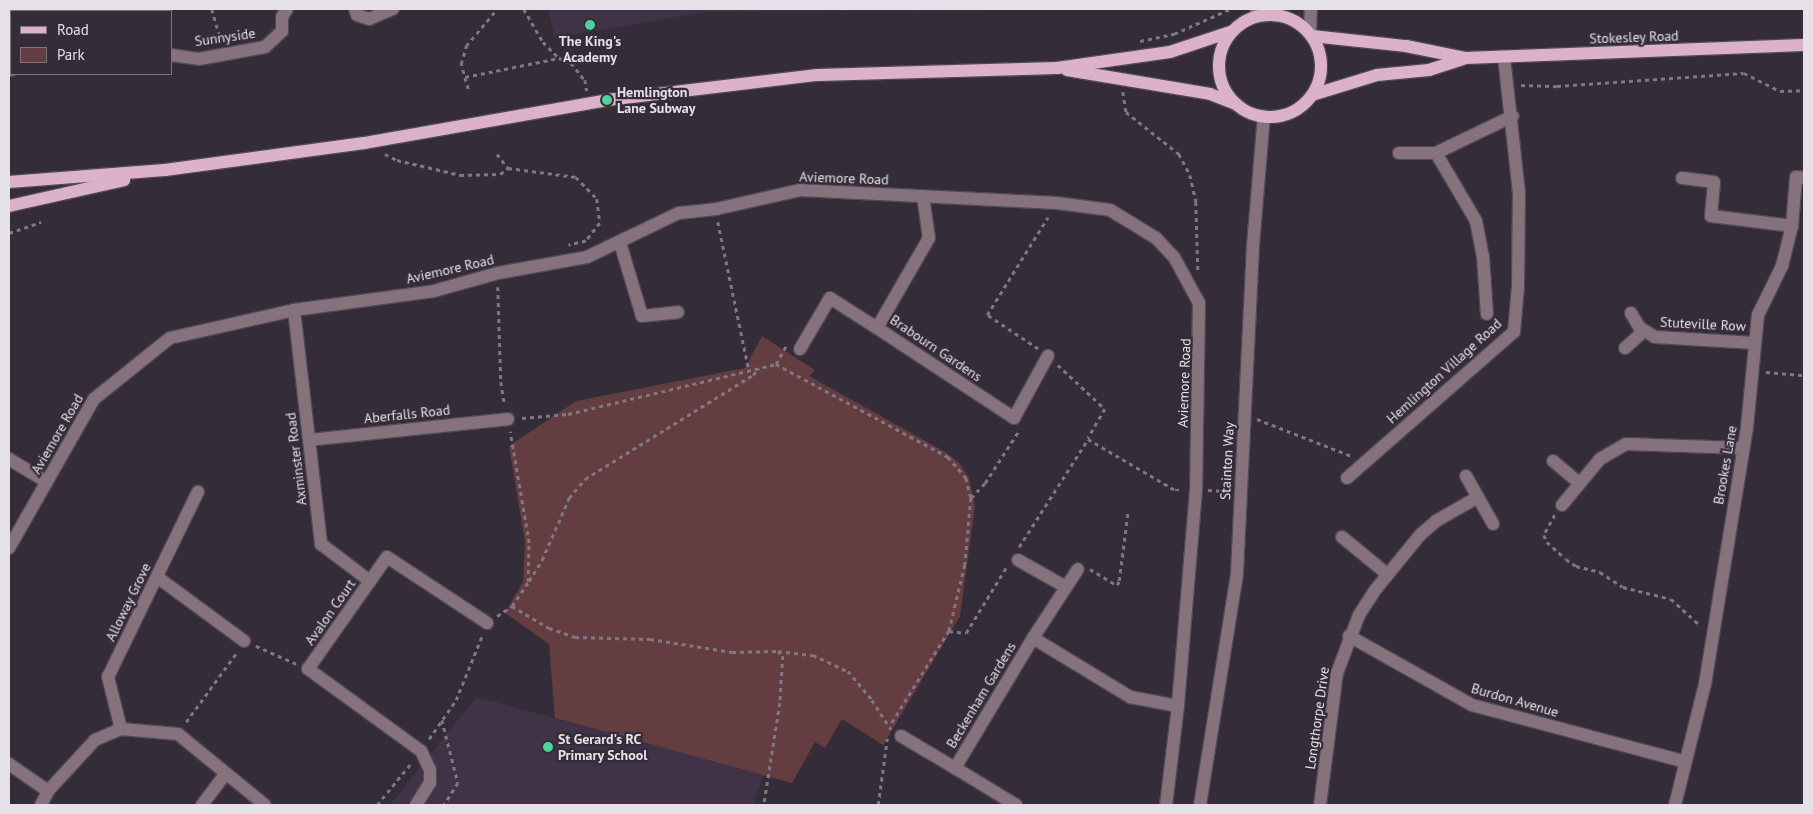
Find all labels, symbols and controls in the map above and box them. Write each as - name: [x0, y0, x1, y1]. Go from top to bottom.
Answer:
- legend: [10, 10, 172, 75]
- marker: The King's Academy: [584, 19, 596, 31]
- text: Road: [57, 20, 89, 39]
- street label: Sunnyside: [194, 24, 256, 50]
- street label: Stokesley Road: [1589, 27, 1679, 47]
- place label: The King's Academy: [559, 33, 621, 65]
- text: Park: [57, 45, 85, 64]
- place label: Hemlington Lane Subway: [617, 84, 695, 116]
- marker: Hemlington Lane Subway: [601, 94, 613, 106]
- street label: Aviemore Road: [799, 168, 889, 188]
- street label: Aviemore Road: [405, 251, 495, 287]
- street label: Brabourn Gardens: [887, 311, 985, 385]
- street label: Stuteville Row: [1660, 313, 1746, 335]
- street label: Hemlington Village Road: [1383, 315, 1505, 427]
- street label: Aviemore Road: [1174, 338, 1194, 428]
- street label: Aviemore Road: [27, 391, 87, 477]
- street label: Aberfalls Road: [363, 401, 451, 427]
- street label: Axminster Road: [282, 412, 310, 506]
- street label: Stainton Way: [1217, 421, 1237, 501]
- street label: Brookes Lane: [1710, 424, 1740, 506]
- street label: Alloway Grove: [102, 560, 154, 644]
- street label: Avalon Court: [301, 576, 359, 648]
- street label: Beckenham Gardens: [943, 639, 1019, 751]
- street label: Longthorpe Drive: [1301, 666, 1333, 770]
- street label: Burdon Avenue: [1469, 679, 1561, 721]
- place label: St Gerard's RC Primary School: [558, 731, 648, 764]
- marker: St Gerard's RC Primary School: [542, 741, 554, 753]

